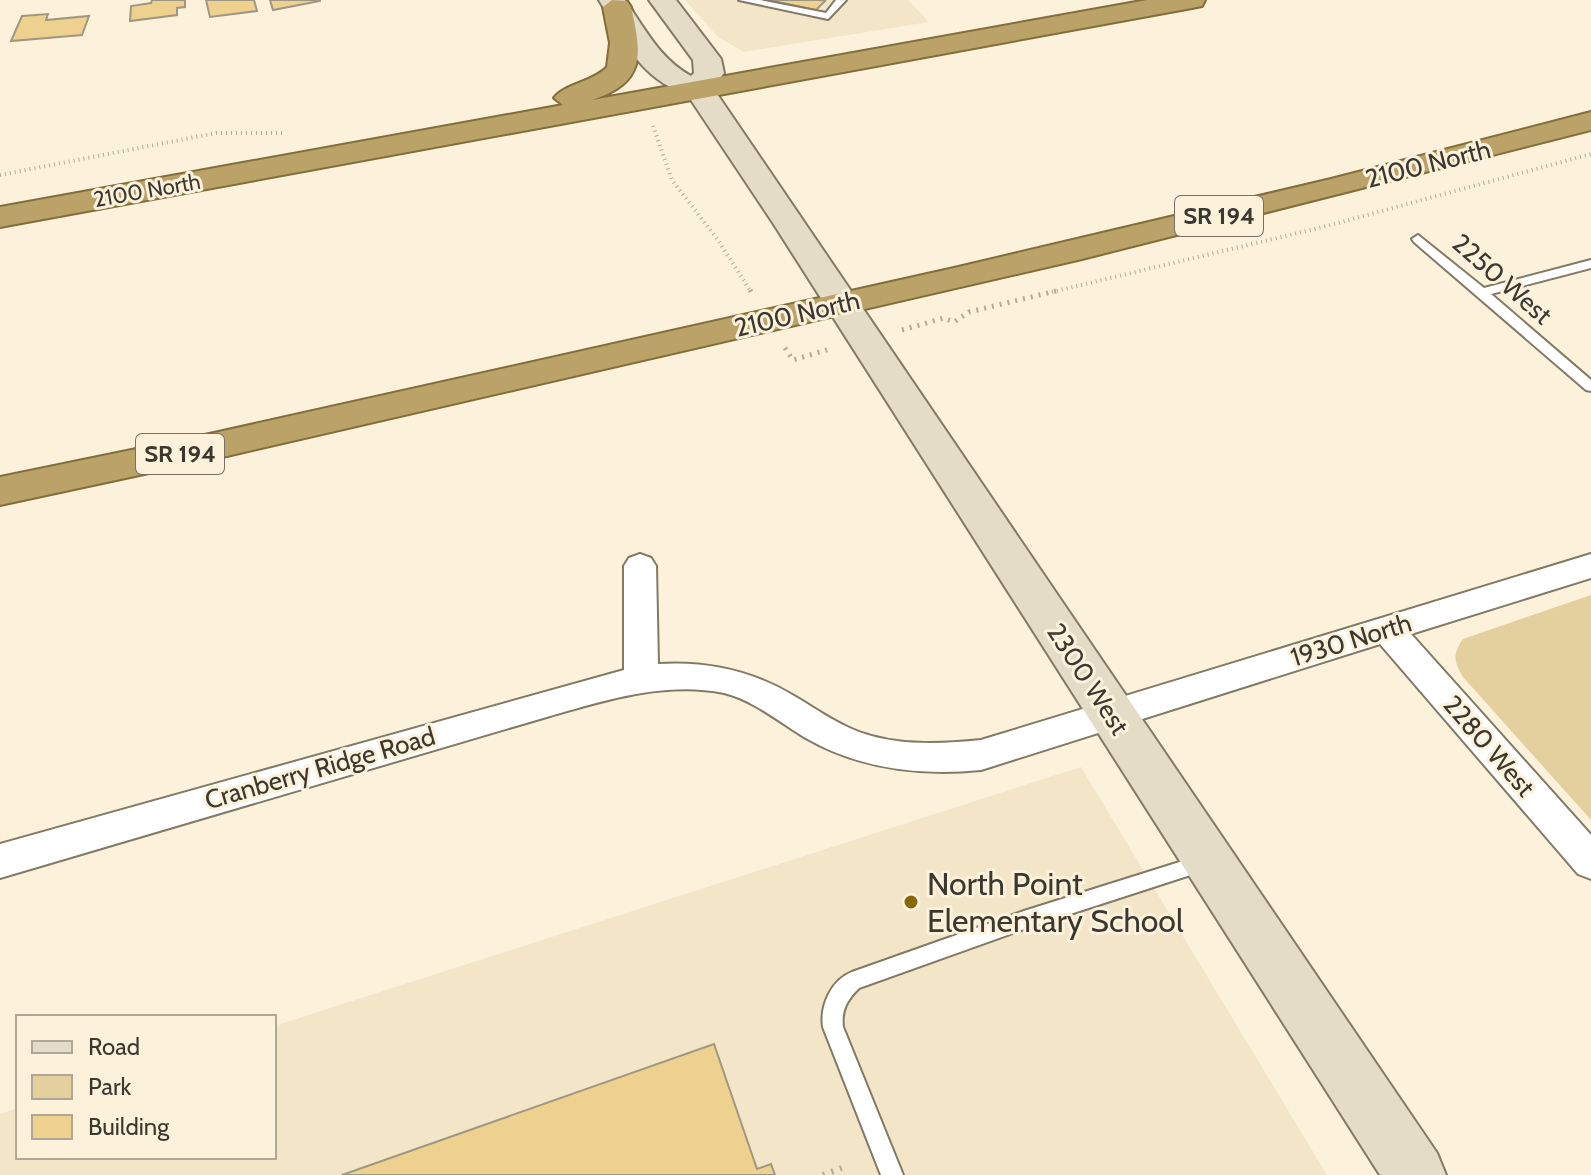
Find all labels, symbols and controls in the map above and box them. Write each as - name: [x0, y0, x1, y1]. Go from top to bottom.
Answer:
- street label: 2100 North: [1362, 133, 1494, 195]
- street label: 2100 North: [92, 168, 203, 213]
- road number: SR 194: [1175, 196, 1263, 236]
- street label: 2250 West: [1446, 227, 1559, 331]
- street label: 2100 North: [731, 284, 863, 344]
- road number: SR 194: [136, 434, 224, 474]
- street label: 1930 North: [1287, 606, 1415, 674]
- street label: 2300 West: [1040, 617, 1136, 741]
- street label: 2280 West: [1436, 689, 1542, 803]
- street label: Cranberry Ridge Road: [201, 720, 439, 816]
- place label: North Point Elementary School: [927, 864, 1184, 940]
- marker: North Point Elementary School: [902, 893, 920, 911]
- legend: [16, 1015, 276, 1159]
- text: Road: [88, 1032, 140, 1061]
- text: Park: [88, 1072, 131, 1101]
- text: Building: [88, 1112, 170, 1141]

